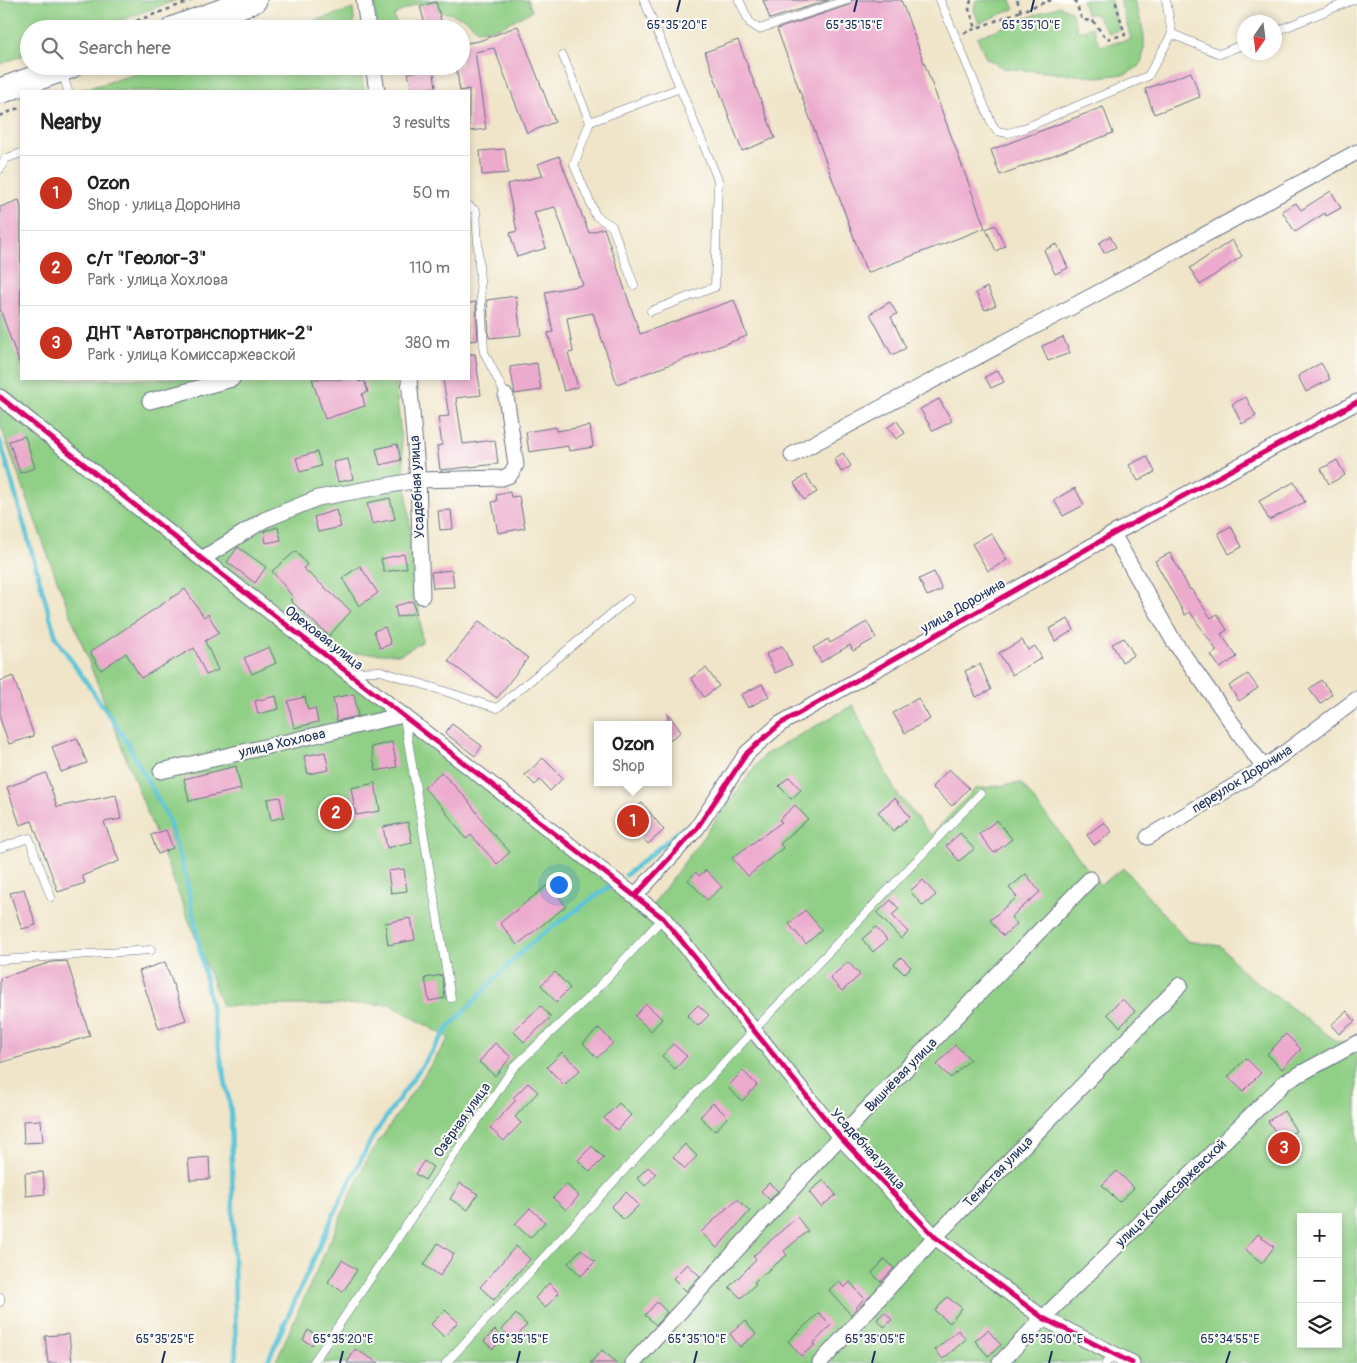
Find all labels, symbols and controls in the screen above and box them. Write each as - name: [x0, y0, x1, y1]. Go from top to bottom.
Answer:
- north arrow: [1237, 15, 1282, 60]
- text: 65°35'20"E: [647, 18, 707, 33]
- text: 65°35'15"E: [826, 18, 882, 33]
- text: 65°35'10"E: [1002, 18, 1060, 33]
- search box: [20, 20, 470, 75]
- icon: search: [38, 34, 66, 62]
- text: Search here: [78, 36, 171, 60]
- text: Nearby: [40, 109, 101, 136]
- text: 3 results: [392, 113, 450, 133]
- text: Ozon: [87, 171, 130, 195]
- text: 1: [53, 183, 59, 203]
- text: 50 m: [413, 183, 450, 203]
- text: Shop · улица Доронина: [87, 195, 240, 215]
- text: с/т "Геолог-3": [87, 246, 207, 270]
- text: 2: [52, 258, 60, 278]
- text: 110 m: [409, 258, 450, 278]
- text: Park · улица Хохлова: [87, 270, 228, 290]
- text: ДНТ "Автотранспортник-2": [87, 321, 313, 345]
- text: 3: [52, 333, 60, 353]
- text: 380 m: [404, 333, 450, 353]
- text: Park · улица Комиссаржевской: [87, 345, 296, 365]
- street label: Усадебная улица: [406, 435, 428, 539]
- street label: улица Доронина: [917, 575, 1008, 638]
- street label: Ореховая улица: [281, 602, 367, 674]
- popup: [594, 721, 672, 786]
- street label: улица Хохлова: [236, 725, 327, 761]
- text: Ozon: [612, 732, 654, 756]
- street label: переулок Доронина: [1189, 741, 1295, 817]
- text: Shop: [612, 756, 645, 776]
- pin: 2: [320, 794, 352, 832]
- pin: 1: [617, 802, 649, 840]
- your location: [546, 872, 572, 898]
- street label: Вишнёвая улица: [861, 1034, 941, 1116]
- street label: Озёрная улица: [430, 1079, 494, 1161]
- street label: Усадебная улица: [827, 1105, 909, 1193]
- pin: 3: [1268, 1129, 1300, 1167]
- street label: Тенистая улица: [960, 1133, 1036, 1211]
- street label: улица Комиссаржевской: [1111, 1136, 1230, 1251]
- map controls: [1297, 1213, 1342, 1348]
- button: +: [1297, 1213, 1342, 1258]
- button: −: [1297, 1258, 1342, 1303]
- button: layers: [1297, 1303, 1342, 1348]
- text: 65°35'25"E: [136, 1332, 194, 1347]
- text: 65°35'20"E: [313, 1332, 373, 1347]
- text: 65°35'15"E: [492, 1332, 548, 1347]
- text: 65°35'10"E: [668, 1332, 726, 1347]
- text: 65°35'05"E: [845, 1332, 905, 1347]
- text: 65°35'00"E: [1021, 1332, 1083, 1347]
- text: 65°34'55"E: [1201, 1332, 1259, 1347]

